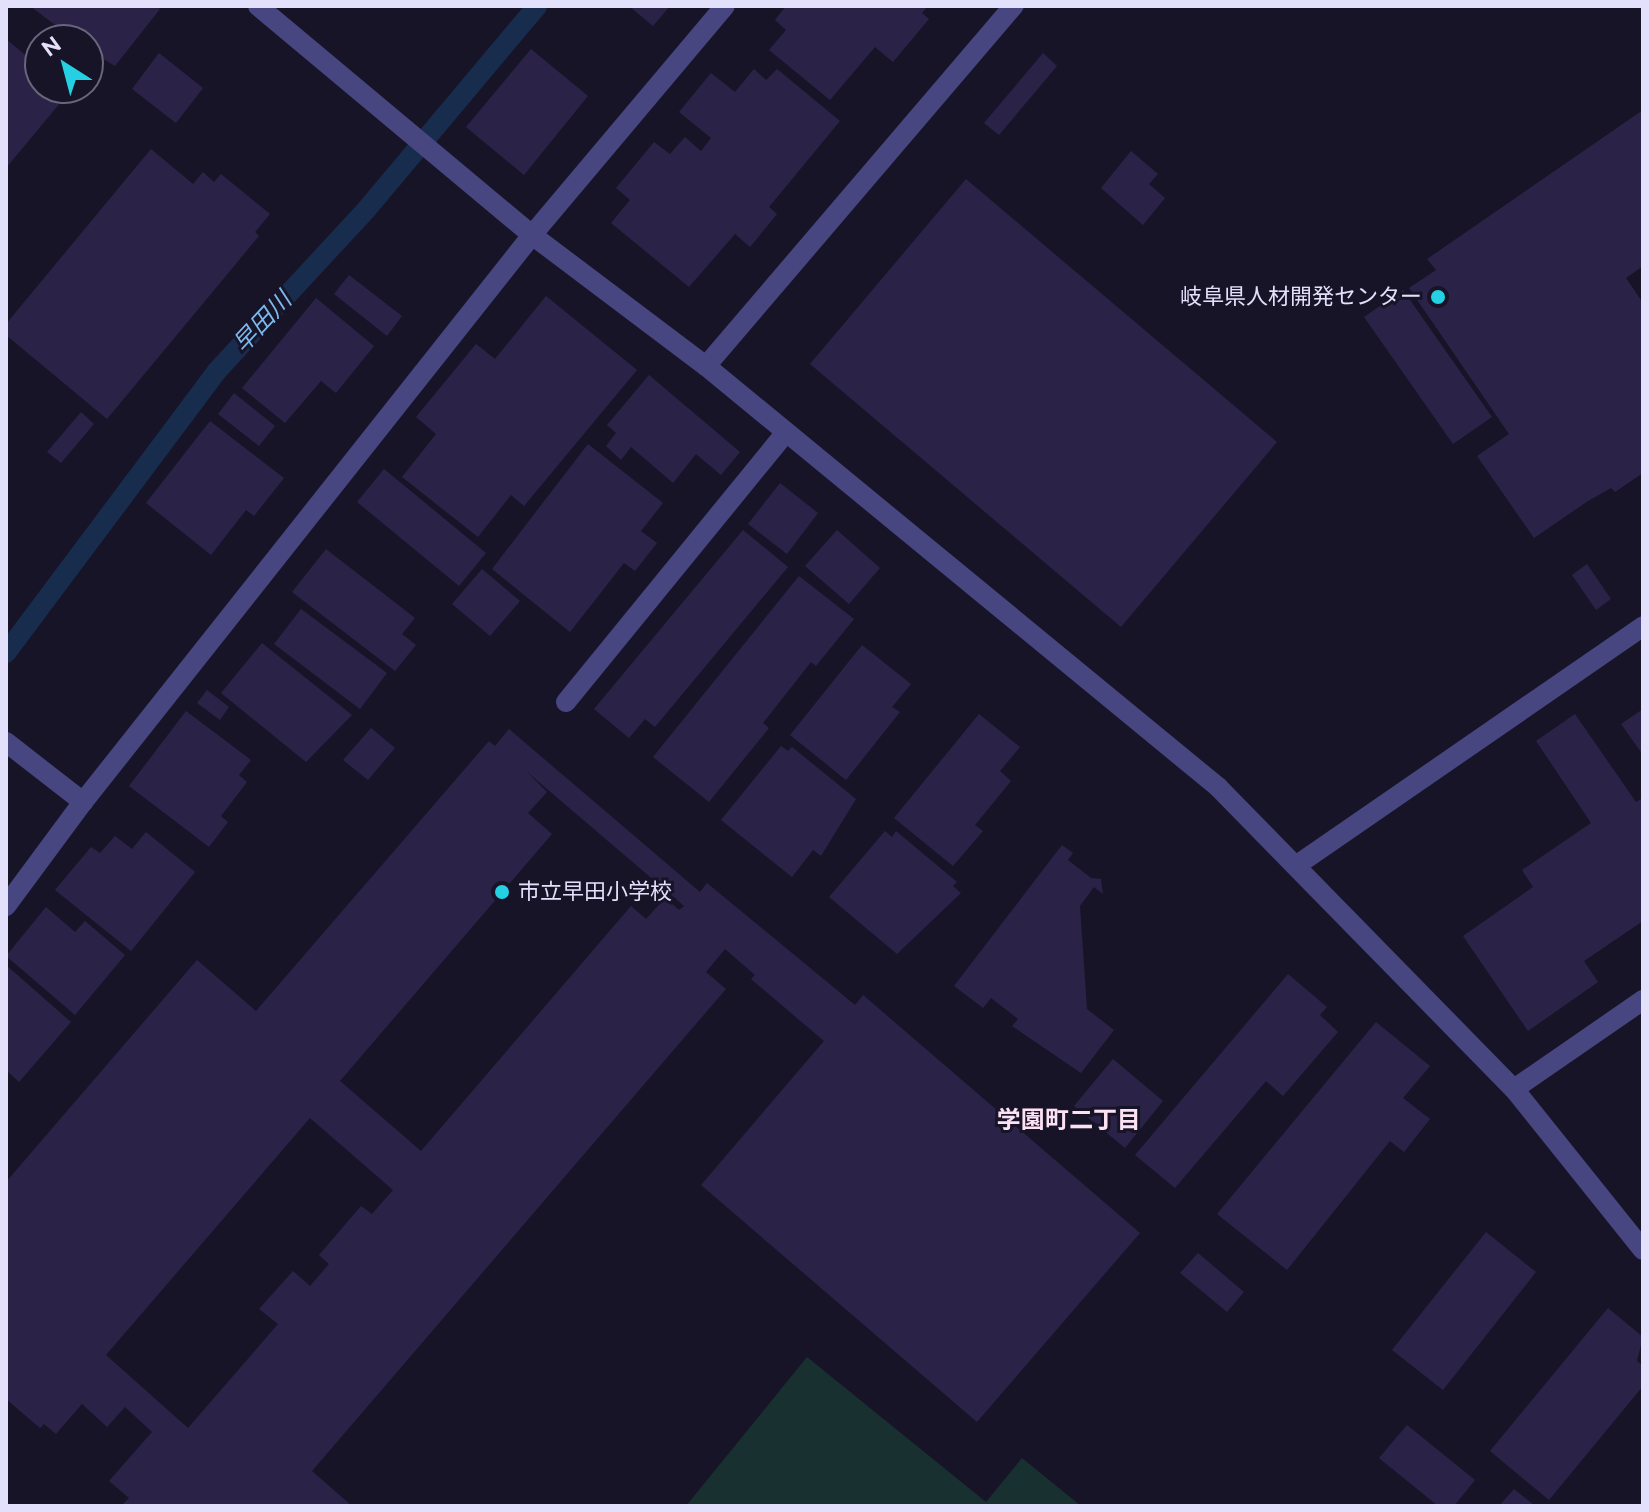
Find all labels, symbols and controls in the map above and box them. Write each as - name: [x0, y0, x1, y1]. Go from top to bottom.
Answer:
- north arrow: [24, 24, 104, 104]
- text: N: [37, 31, 65, 62]
- place label: 岐阜県人材開発センター: [1180, 284, 1422, 310]
- water label: 早田川: [227, 286, 297, 358]
- marker: 岐阜県人材開発センター: [1429, 288, 1447, 306]
- place label: 市立早田小学校: [518, 879, 672, 905]
- marker: 市立早田小学校: [493, 883, 511, 901]
- district label: 学園町二丁目: [997, 1106, 1141, 1134]

